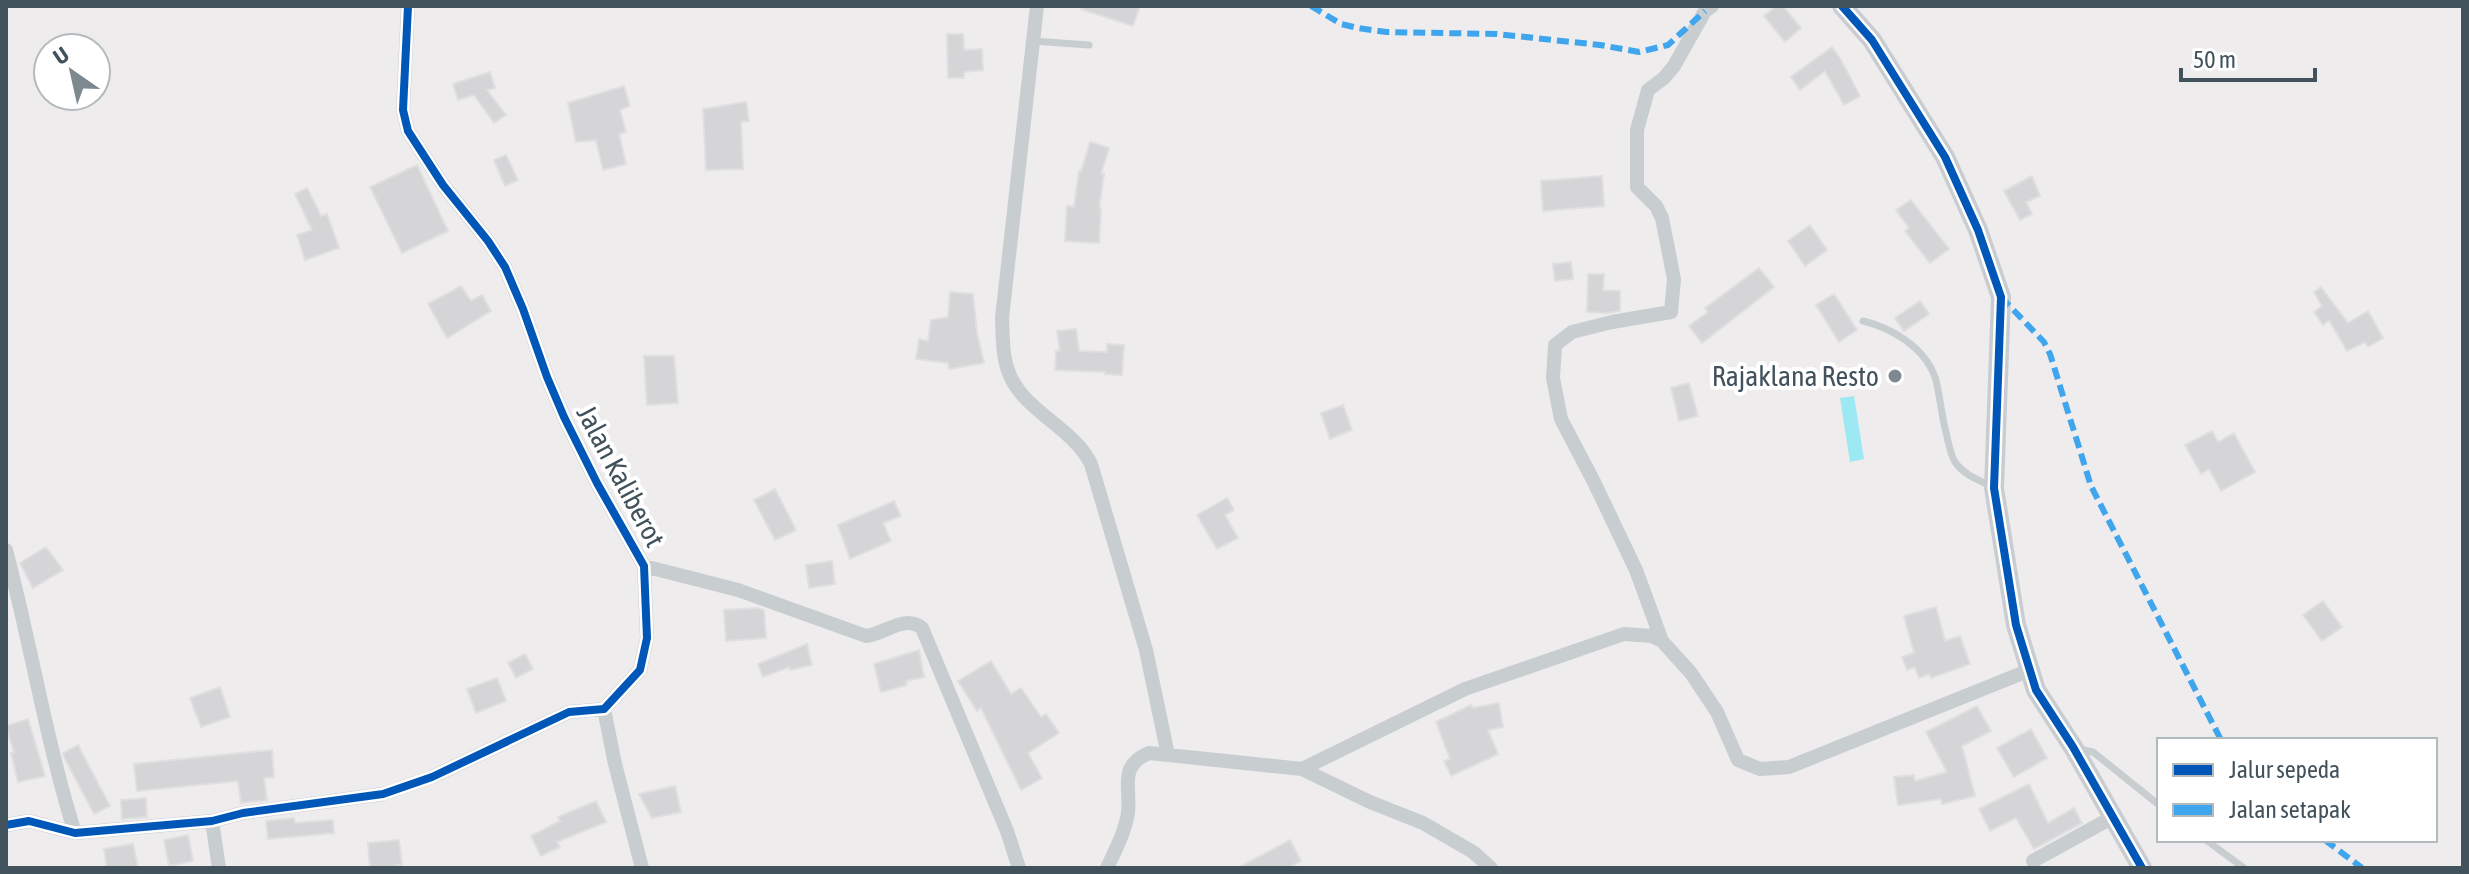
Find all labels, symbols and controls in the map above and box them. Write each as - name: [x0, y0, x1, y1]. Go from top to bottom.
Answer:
- north arrow: [32, 32, 112, 112]
- scale bar: [2181, 32, 2315, 82]
- text: U: [48, 41, 73, 70]
- text: 50 m: [2193, 46, 2236, 73]
- place label: Rajaklana Resto: [1712, 360, 1879, 392]
- marker: Rajaklana Resto: [1886, 367, 1904, 385]
- street label: Jalan Kaliberot: [570, 400, 672, 552]
- legend: [2157, 738, 2437, 842]
- text: Jalur sepeda: [2229, 756, 2340, 783]
- text: Jalan setapak: [2229, 796, 2351, 823]

